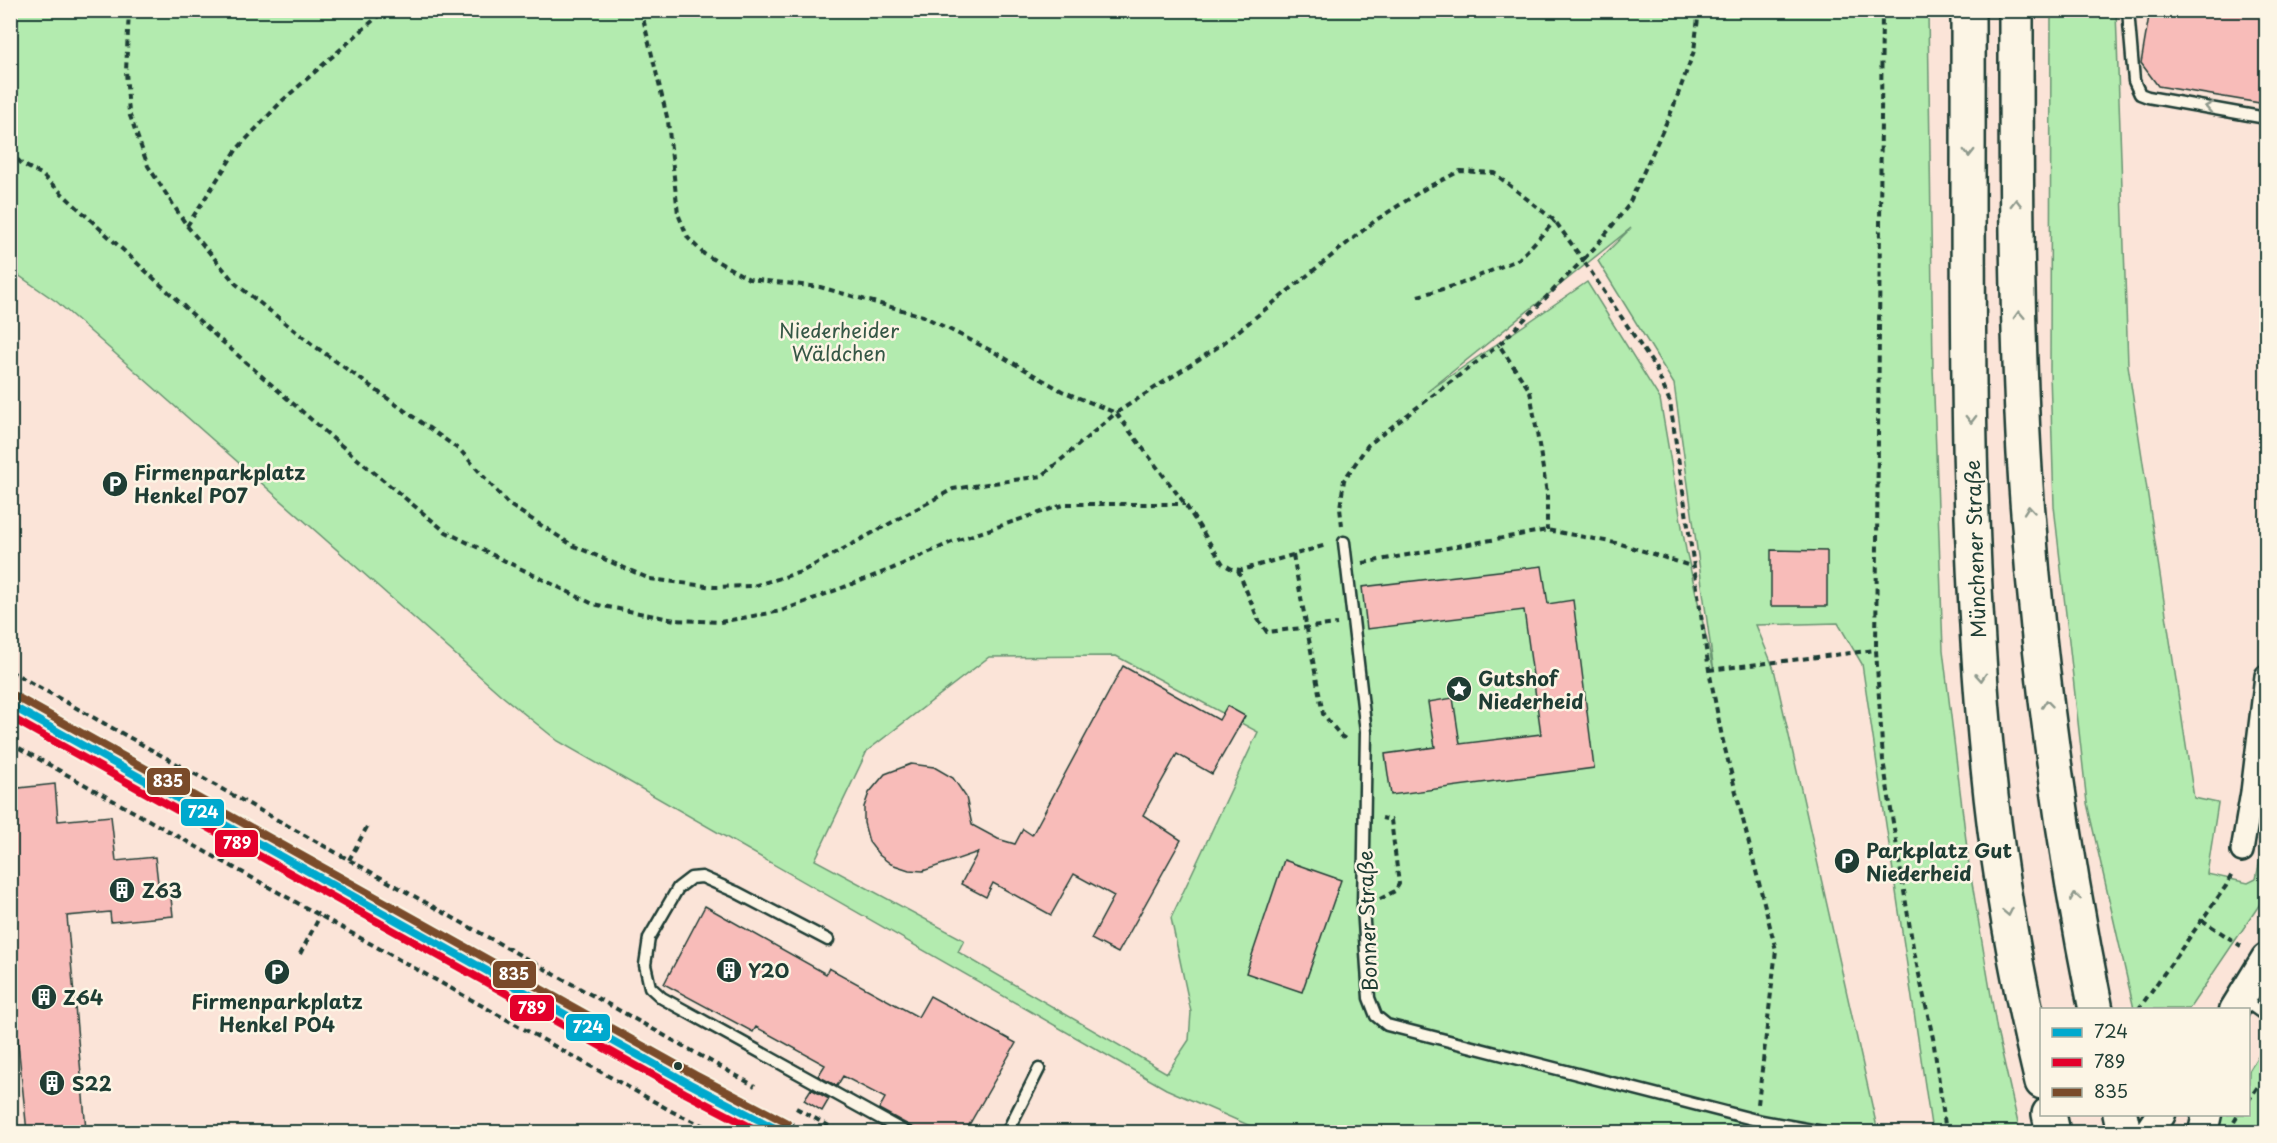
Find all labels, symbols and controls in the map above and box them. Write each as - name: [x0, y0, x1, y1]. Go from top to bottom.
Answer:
- one-way arrow: [2204, 102, 2214, 114]
- one-way arrow: [1963, 148, 1975, 157]
- one-way arrow: [2010, 198, 2023, 207]
- one-way arrow: [2012, 311, 2025, 320]
- park label: Niederheider Wäldchen: [779, 315, 900, 368]
- one-way arrow: [1964, 414, 1977, 423]
- place label: Firmenparkplatz Henkel P07: [134, 457, 305, 510]
- street label: Münchener Straße: [1957, 459, 1993, 639]
- parking icon: Firmenparkplatz Henkel P07: [100, 469, 130, 499]
- one-way arrow: [2023, 505, 2036, 514]
- place label: Gutshof Niederheid: [1478, 663, 1584, 716]
- one-way arrow: [1974, 672, 1987, 681]
- place icon: Gutshof Niederheid: [1444, 674, 1474, 704]
- one-way arrow: [2042, 699, 2054, 709]
- line badge: 835: [146, 767, 191, 796]
- text: 835: [153, 768, 183, 792]
- line badge: 724: [180, 798, 225, 827]
- text: 724: [188, 799, 218, 823]
- line badge: 789: [214, 829, 259, 858]
- text: 789: [223, 830, 251, 854]
- place label: Parkplatz Gut Niederheid: [1866, 835, 2012, 888]
- parking icon: Parkplatz Gut Niederheid: [1832, 846, 1862, 876]
- street label: Bonner Straße: [1350, 850, 1384, 992]
- building icon: Z63: [107, 875, 137, 905]
- place label: Z63: [142, 875, 182, 905]
- one-way arrow: [2070, 892, 2082, 902]
- one-way arrow: [2001, 906, 2014, 916]
- building icon: Y20: [714, 955, 744, 985]
- place label: Y20: [748, 955, 789, 985]
- parking icon: Firmenparkplatz Henkel P04: [262, 957, 292, 987]
- line badge: 835: [492, 960, 537, 989]
- text: 835: [499, 961, 529, 985]
- building icon: Z64: [29, 982, 59, 1012]
- place label: Z64: [63, 982, 104, 1012]
- place label: Firmenparkplatz Henkel P04: [191, 986, 363, 1039]
- line badge: 789: [509, 994, 555, 1022]
- text: 789: [518, 995, 546, 1019]
- legend: [2040, 1008, 2250, 1116]
- line badge: 724: [565, 1013, 611, 1042]
- text: 724: [573, 1014, 603, 1038]
- text: 724: [2094, 1017, 2128, 1044]
- text: 789: [2094, 1047, 2125, 1074]
- unlabelled marker: [672, 1060, 684, 1072]
- building icon: S22: [37, 1068, 67, 1098]
- place label: S22: [72, 1068, 112, 1098]
- text: 835: [2094, 1077, 2128, 1104]

